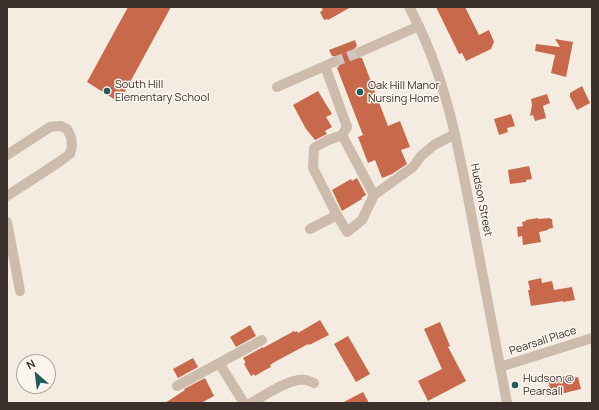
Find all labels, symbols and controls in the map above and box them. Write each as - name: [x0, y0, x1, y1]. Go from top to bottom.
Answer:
- place label: South Hill Elementary School: [115, 78, 210, 104]
- place label: Oak Hill Manor Nursing Home: [368, 79, 439, 105]
- marker: South Hill Elementary School: [102, 86, 112, 96]
- marker: Oak Hill Manor Nursing Home: [355, 87, 365, 97]
- street label: Hudson Street: [467, 162, 495, 238]
- street label: Pearsall Place: [508, 324, 578, 358]
- north arrow: [16, 354, 56, 394]
- text: N: [24, 355, 38, 372]
- place label: Hudson @ Pearsall: [523, 372, 575, 398]
- marker: Hudson @ Pearsall: [510, 380, 520, 390]

